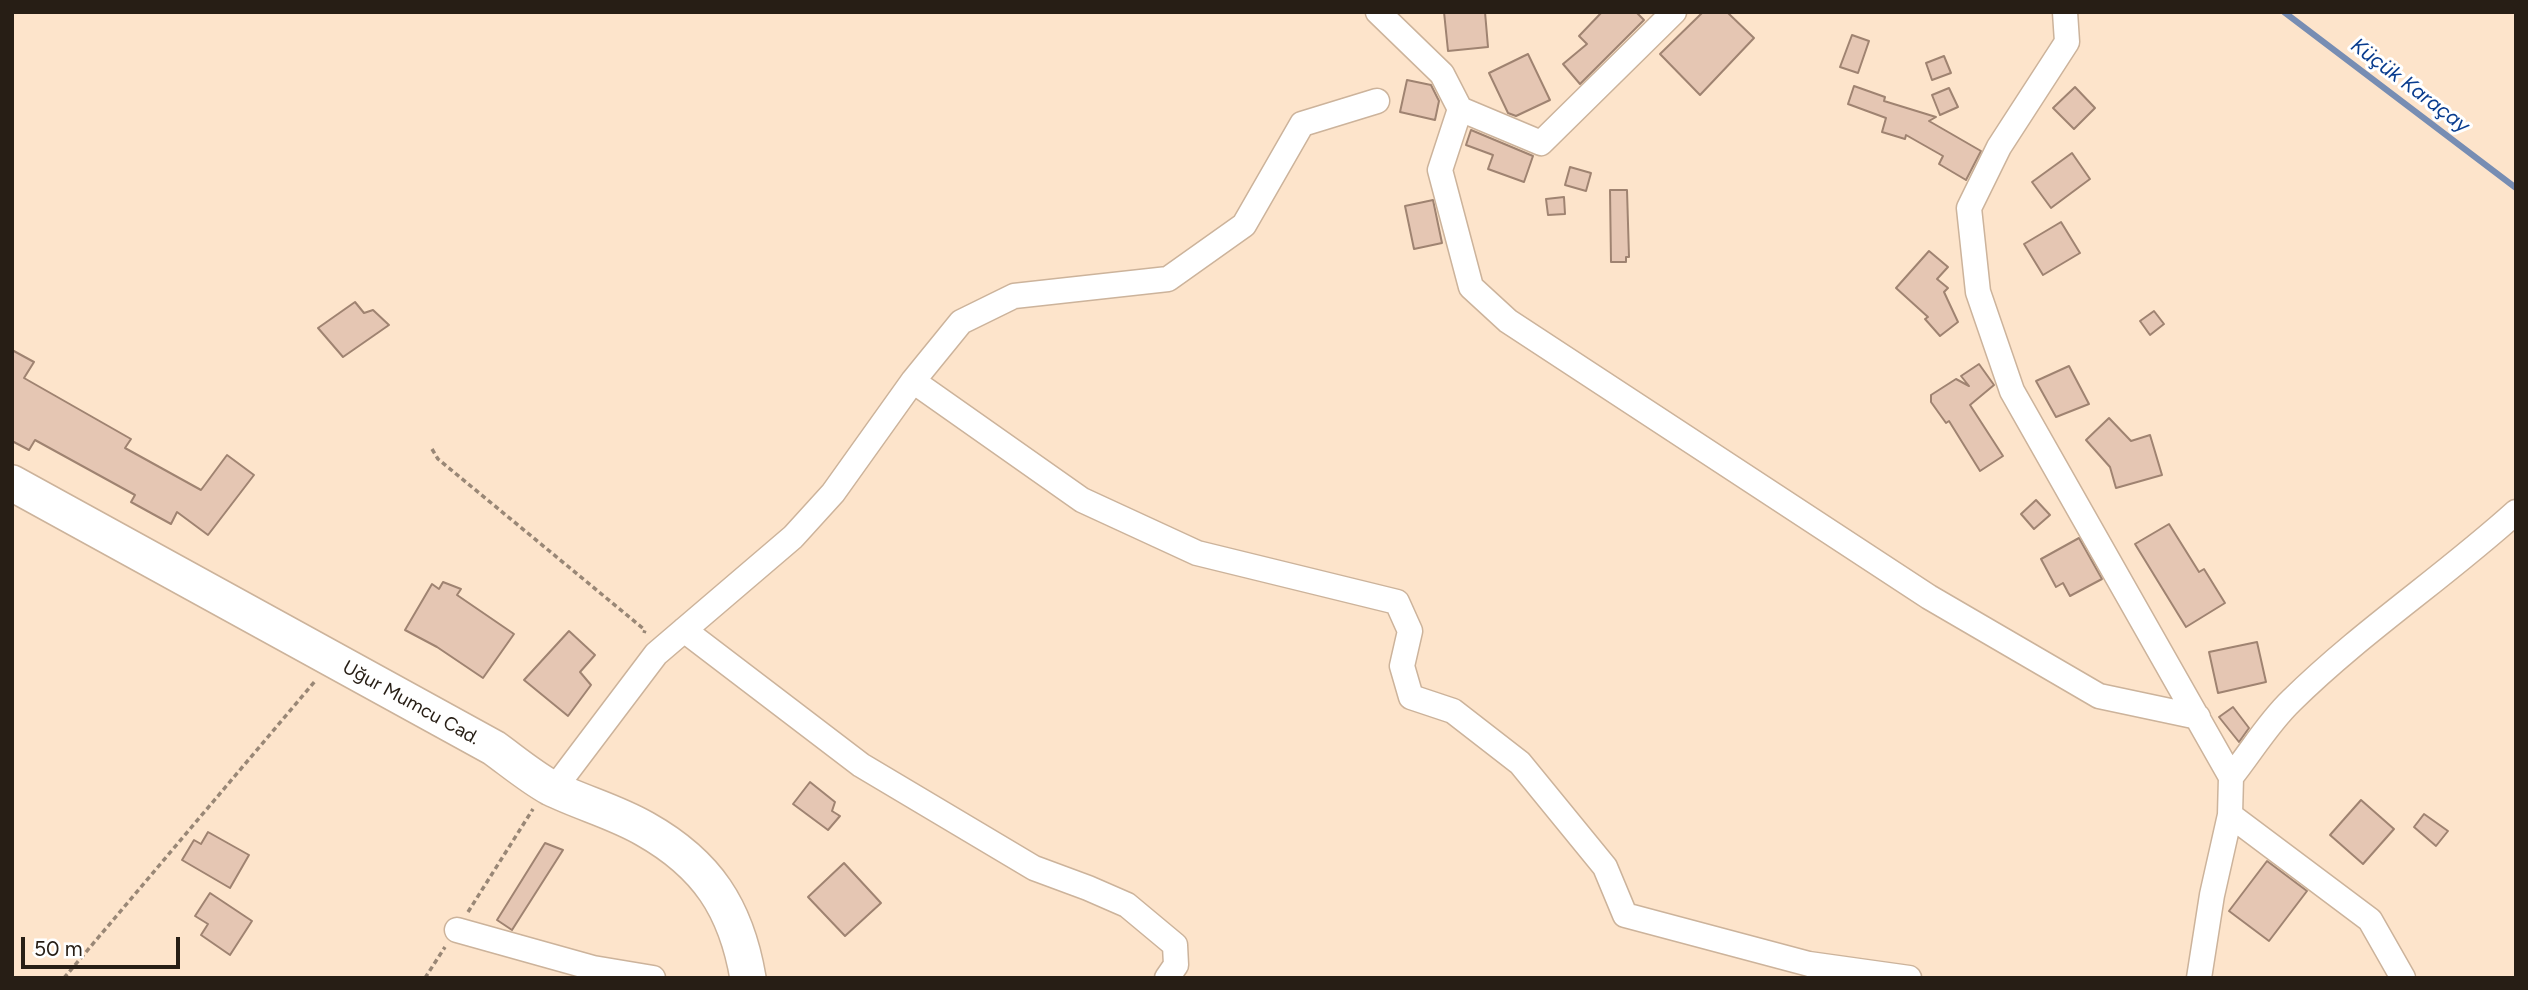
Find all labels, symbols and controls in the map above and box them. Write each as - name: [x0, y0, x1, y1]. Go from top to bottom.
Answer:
- water label: Küçük Karaçay: [2346, 33, 2474, 139]
- street label: Uğur Mumcu Cad.: [338, 656, 484, 750]
- scale bar: [24, 923, 184, 967]
- text: 50 m: [34, 936, 83, 961]

